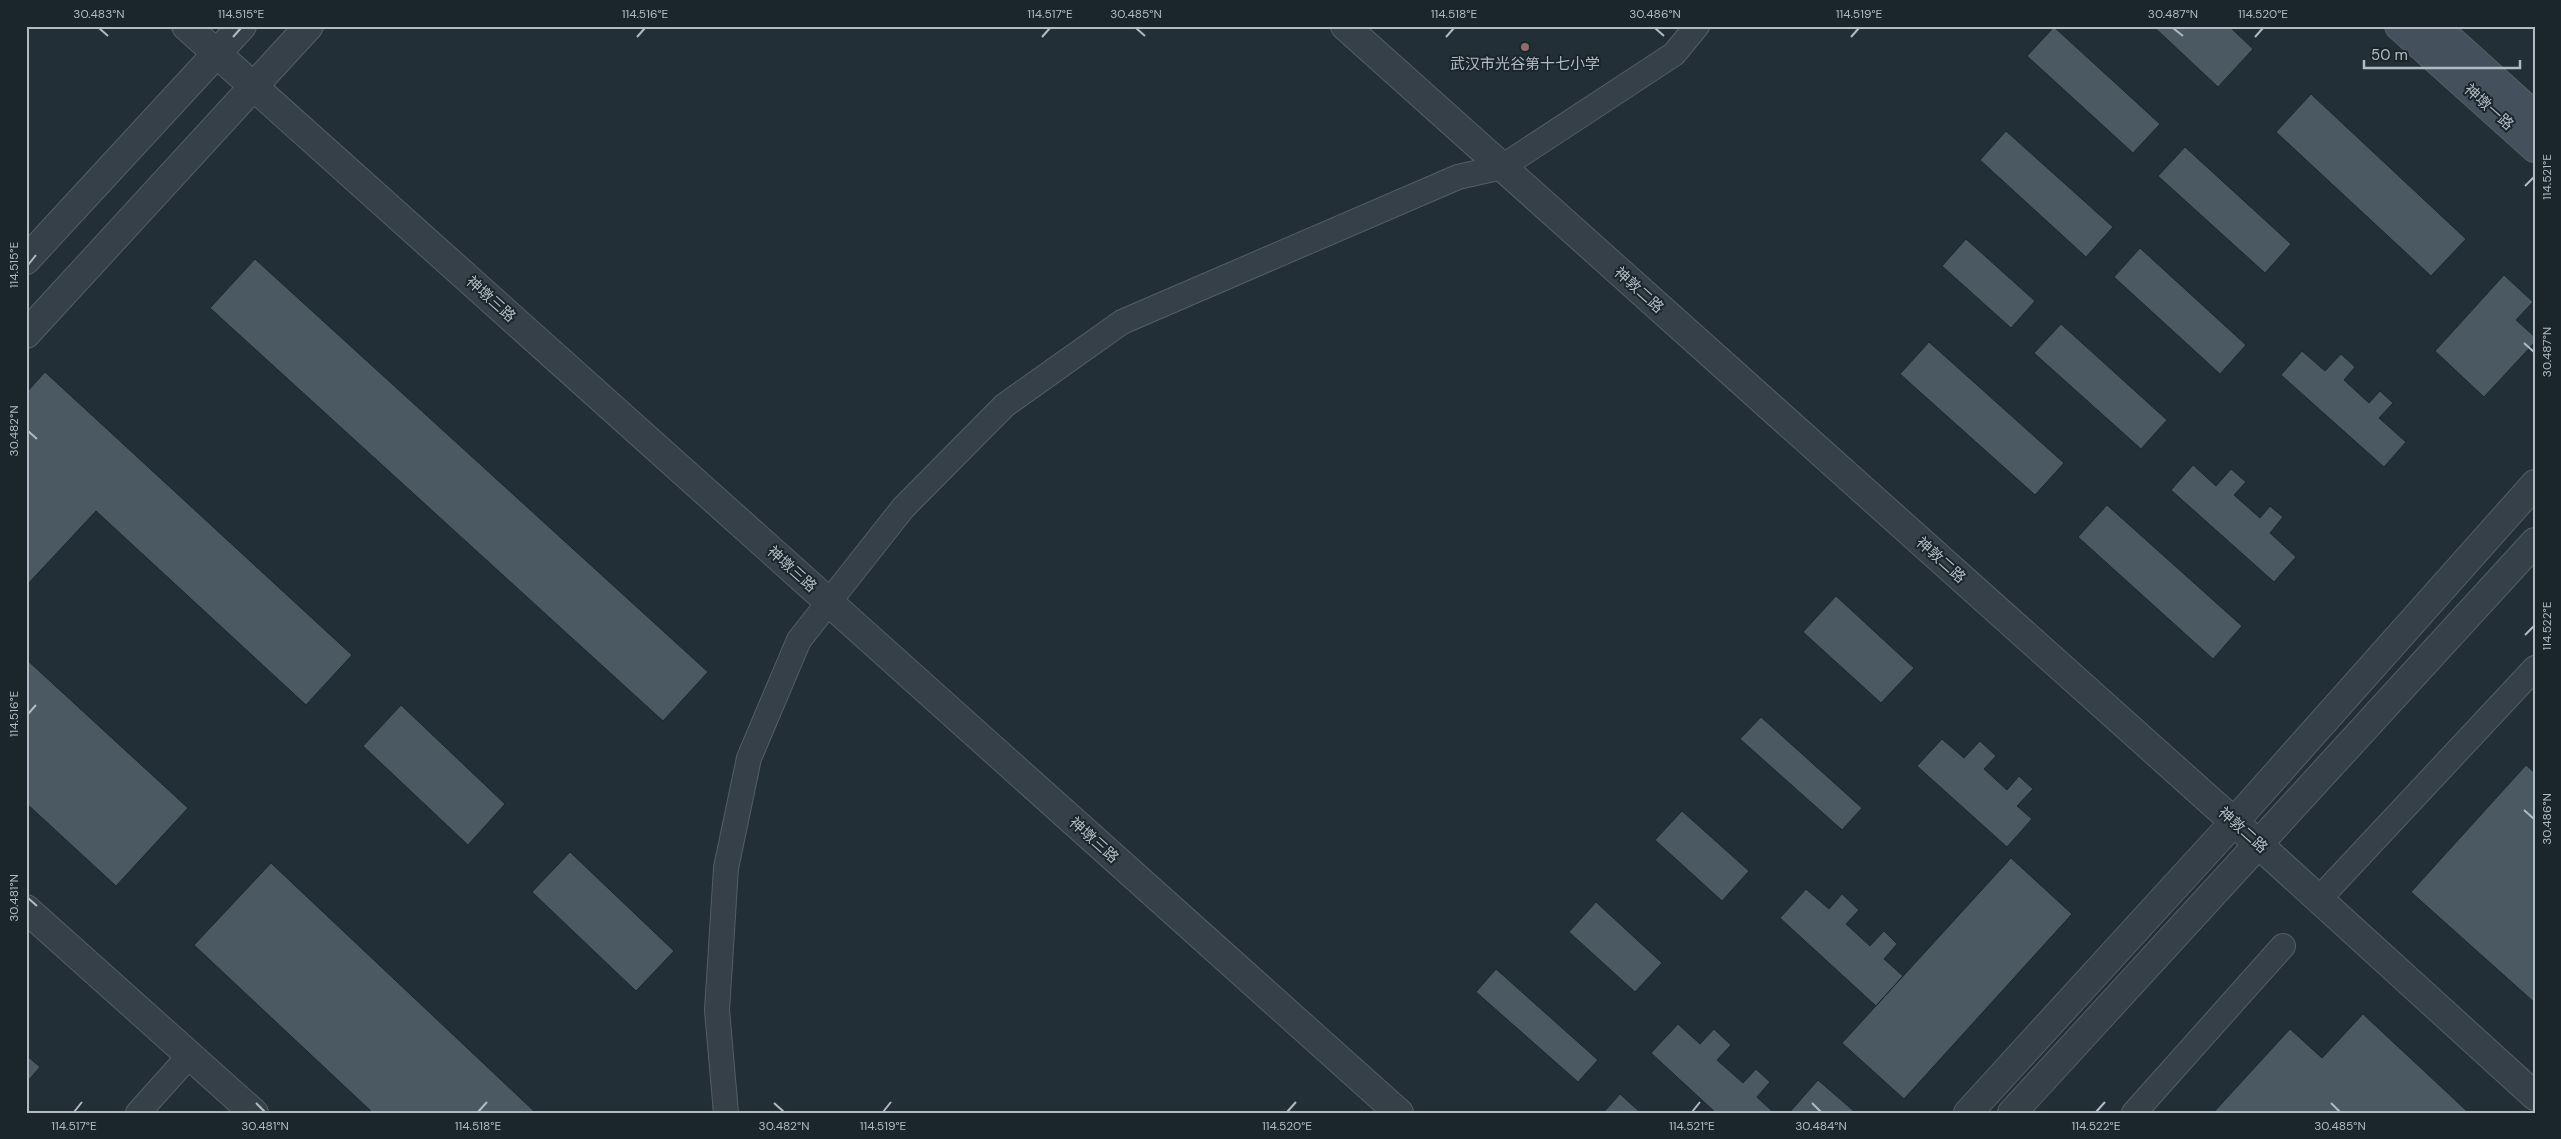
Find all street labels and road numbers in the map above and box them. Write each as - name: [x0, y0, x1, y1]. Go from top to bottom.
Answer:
- street label: 神墩一路: [2460, 79, 2518, 135]
- street label: 神敦二路: [1610, 262, 1668, 318]
- street label: 神墩三路: [462, 271, 520, 327]
- street label: 神敦二路: [1912, 532, 1970, 588]
- street label: 神墩三路: [763, 541, 821, 597]
- street label: 神敦二路: [2214, 802, 2272, 858]
- street label: 神墩三路: [1065, 812, 1123, 868]

